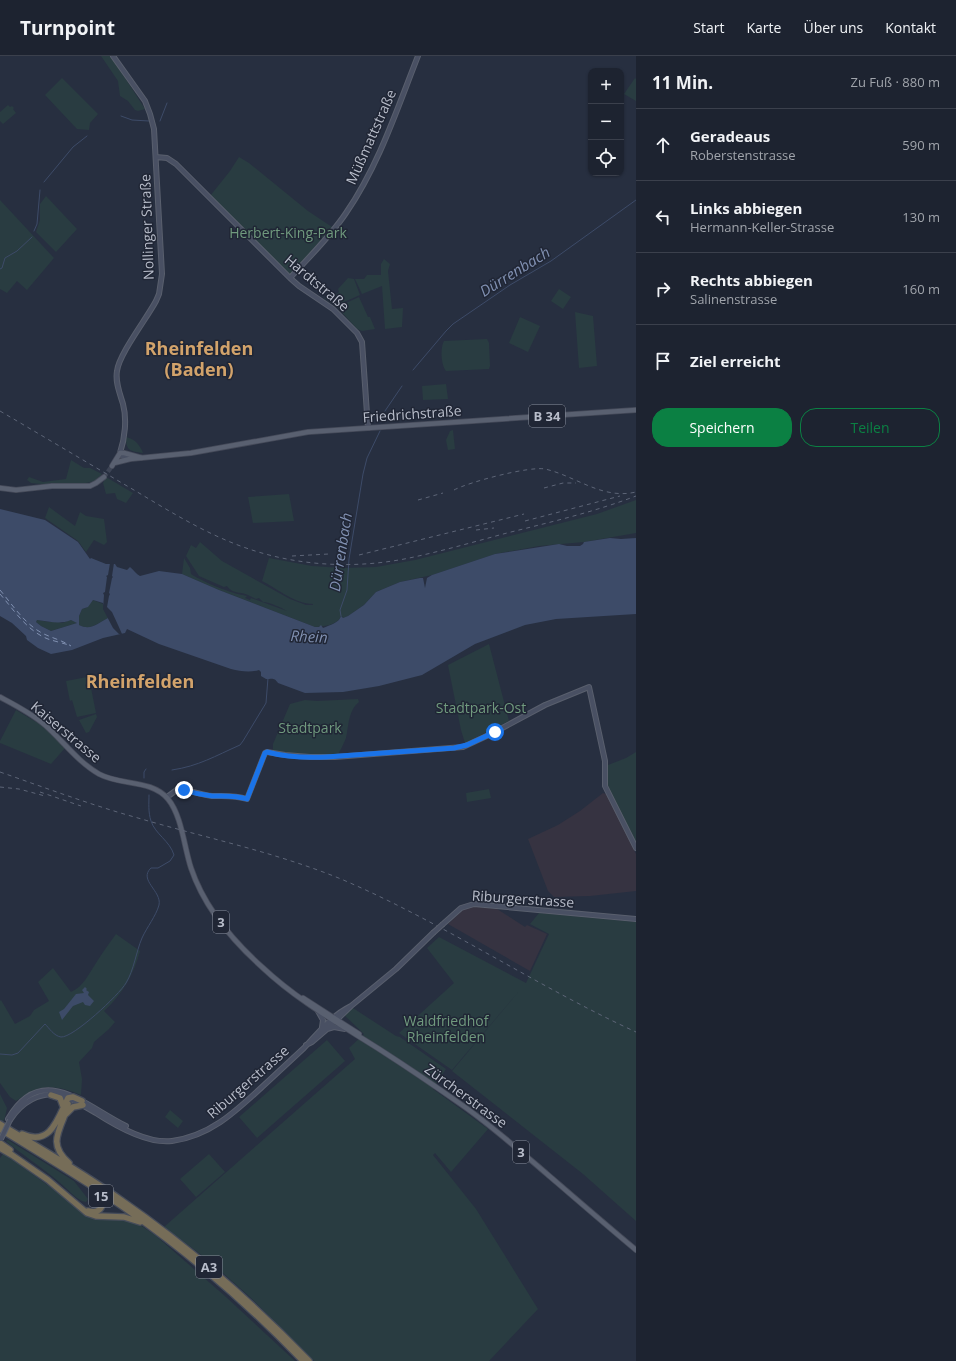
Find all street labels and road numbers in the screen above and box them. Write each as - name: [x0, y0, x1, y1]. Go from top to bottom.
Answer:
- street label: Müßmattstraße: [341, 86, 400, 187]
- street label: Nollinger Straße: [135, 174, 158, 280]
- street label: Hardtstraße: [281, 250, 354, 315]
- street label: Friedrichstraße: [362, 401, 462, 426]
- road number: B 34: [529, 405, 565, 427]
- street label: Kaiserstrasse: [27, 697, 106, 767]
- street label: Riburgerstrasse: [471, 885, 575, 912]
- road number: 3: [213, 911, 229, 933]
- street label: Riburgerstrasse: [203, 1041, 293, 1122]
- street label: Zürcherstrasse: [421, 1059, 511, 1132]
- road number: 3: [513, 1141, 529, 1163]
- road number: 15: [89, 1185, 113, 1207]
- road number: A3: [196, 1256, 222, 1278]

